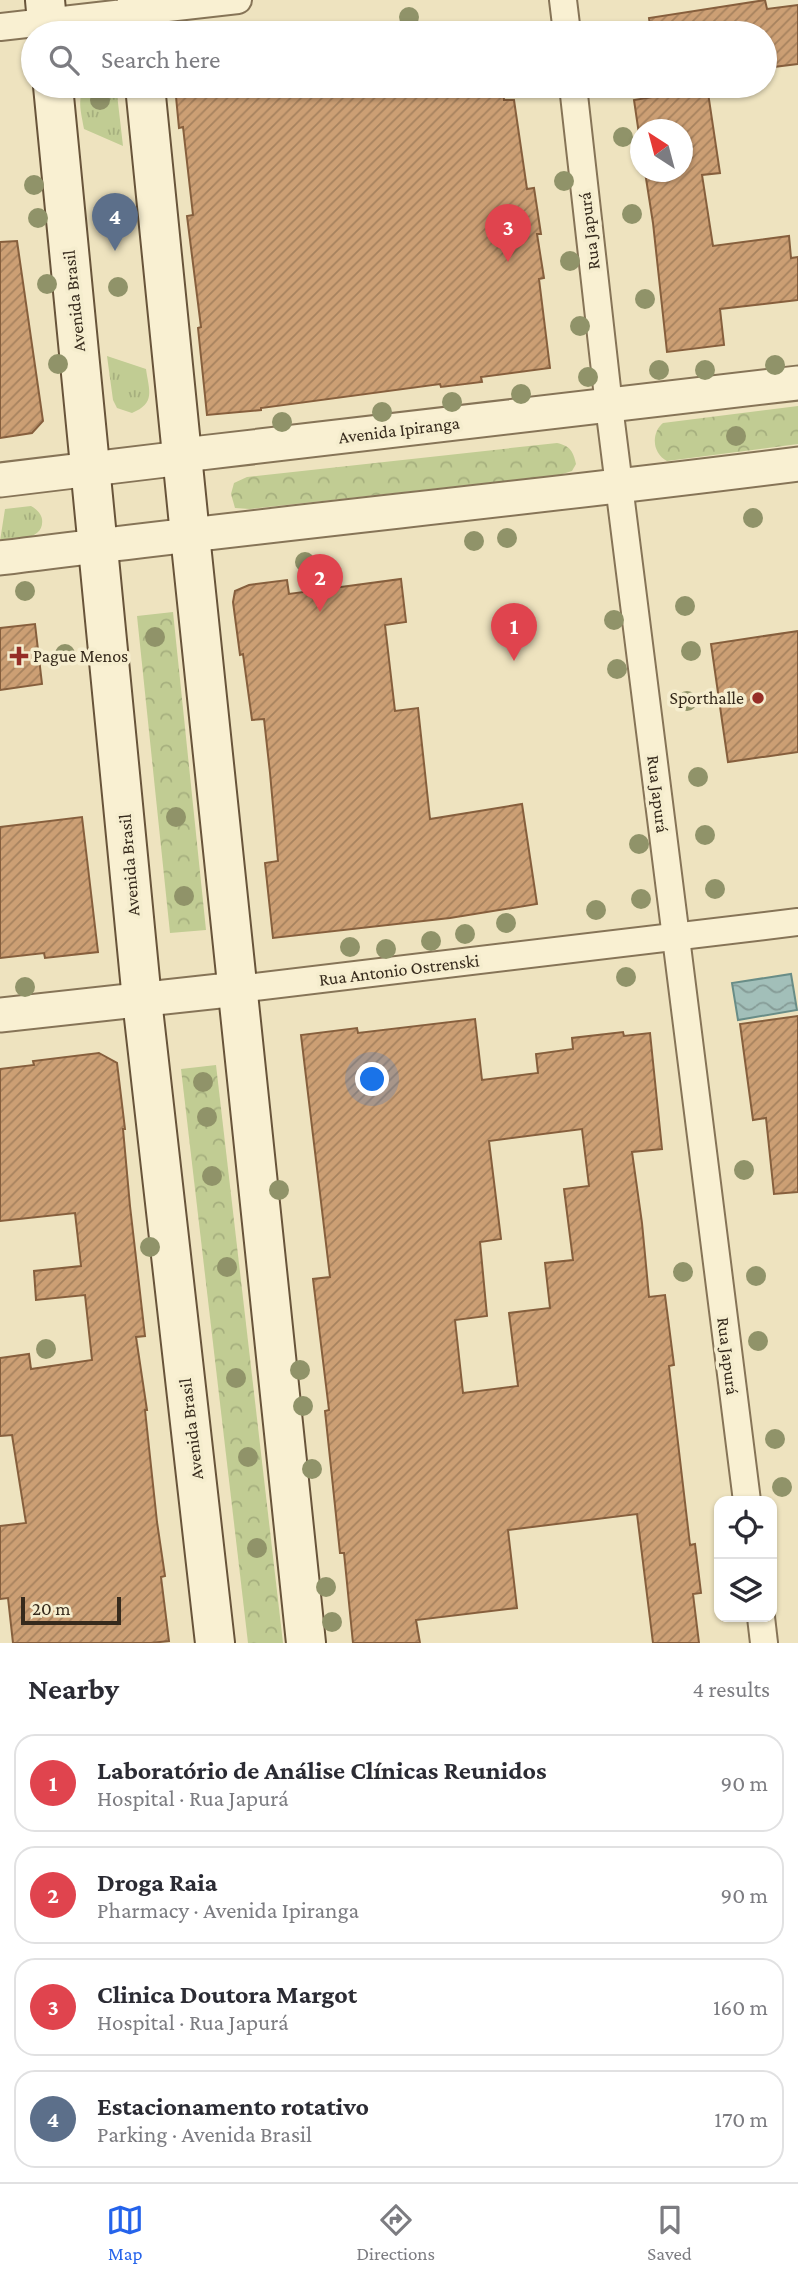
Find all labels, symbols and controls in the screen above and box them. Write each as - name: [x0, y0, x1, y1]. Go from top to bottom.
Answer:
- search box: [21, 21, 777, 98]
- icon: search: [45, 41, 83, 79]
- text: Search here: [101, 45, 220, 74]
- north arrow: [630, 119, 693, 182]
- street label: Rua Japurá: [574, 191, 604, 271]
- pin: 4: [92, 193, 138, 251]
- pin: 3: [485, 204, 531, 262]
- street label: Avenida Brasil: [59, 249, 89, 353]
- street label: Avenida Ipiranga: [337, 413, 461, 447]
- pin: 2: [297, 554, 343, 612]
- pin: 1: [491, 603, 537, 661]
- place label: Pague Menos: [33, 646, 128, 666]
- marker: Pague Menos: [11, 648, 27, 664]
- place label: Sporthalle: [669, 688, 744, 708]
- marker: Sporthalle: [750, 690, 766, 706]
- street label: Rua Japurá: [643, 754, 673, 834]
- street label: Avenida Brasil: [115, 813, 143, 917]
- street label: Rua Antonio Ostrenski: [318, 950, 481, 990]
- your location: [355, 1062, 389, 1096]
- street label: Rua Japurá: [713, 1316, 743, 1396]
- street label: Avenida Brasil: [175, 1377, 207, 1481]
- map controls: [714, 1496, 777, 1622]
- button: locate: [714, 1496, 777, 1559]
- button: layers: [714, 1559, 777, 1622]
- scale bar: [21, 1594, 121, 1626]
- text: 20 m: [32, 1598, 71, 1619]
- text: Nearby: [28, 1672, 119, 1705]
- text: 4 results: [692, 1676, 770, 1702]
- text: Laboratório de Análise Clínicas Reunidos: [97, 1756, 547, 1785]
- text: 1: [49, 1770, 57, 1796]
- text: 90 m: [721, 1770, 768, 1796]
- text: Hospital · Rua Japurá: [97, 1785, 289, 1811]
- text: Droga Raia: [97, 1868, 217, 1897]
- text: 2: [47, 1882, 59, 1908]
- text: 90 m: [721, 1882, 768, 1908]
- text: Pharmacy · Avenida Ipiranga: [97, 1897, 359, 1923]
- text: Clinica Doutora Margot: [97, 1980, 357, 2009]
- text: 3: [47, 1994, 59, 2020]
- text: 160 m: [713, 1994, 768, 2020]
- text: Hospital · Rua Japurá: [97, 2009, 289, 2035]
- text: Estacionamento rotativo: [97, 2092, 369, 2121]
- text: 4: [47, 2106, 59, 2132]
- text: 170 m: [714, 2106, 768, 2132]
- text: Parking · Avenida Brasil: [97, 2121, 312, 2147]
- tab: Map: [106, 2201, 144, 2264]
- tab: Directions: [356, 2201, 435, 2264]
- tab: Saved: [647, 2201, 692, 2264]

